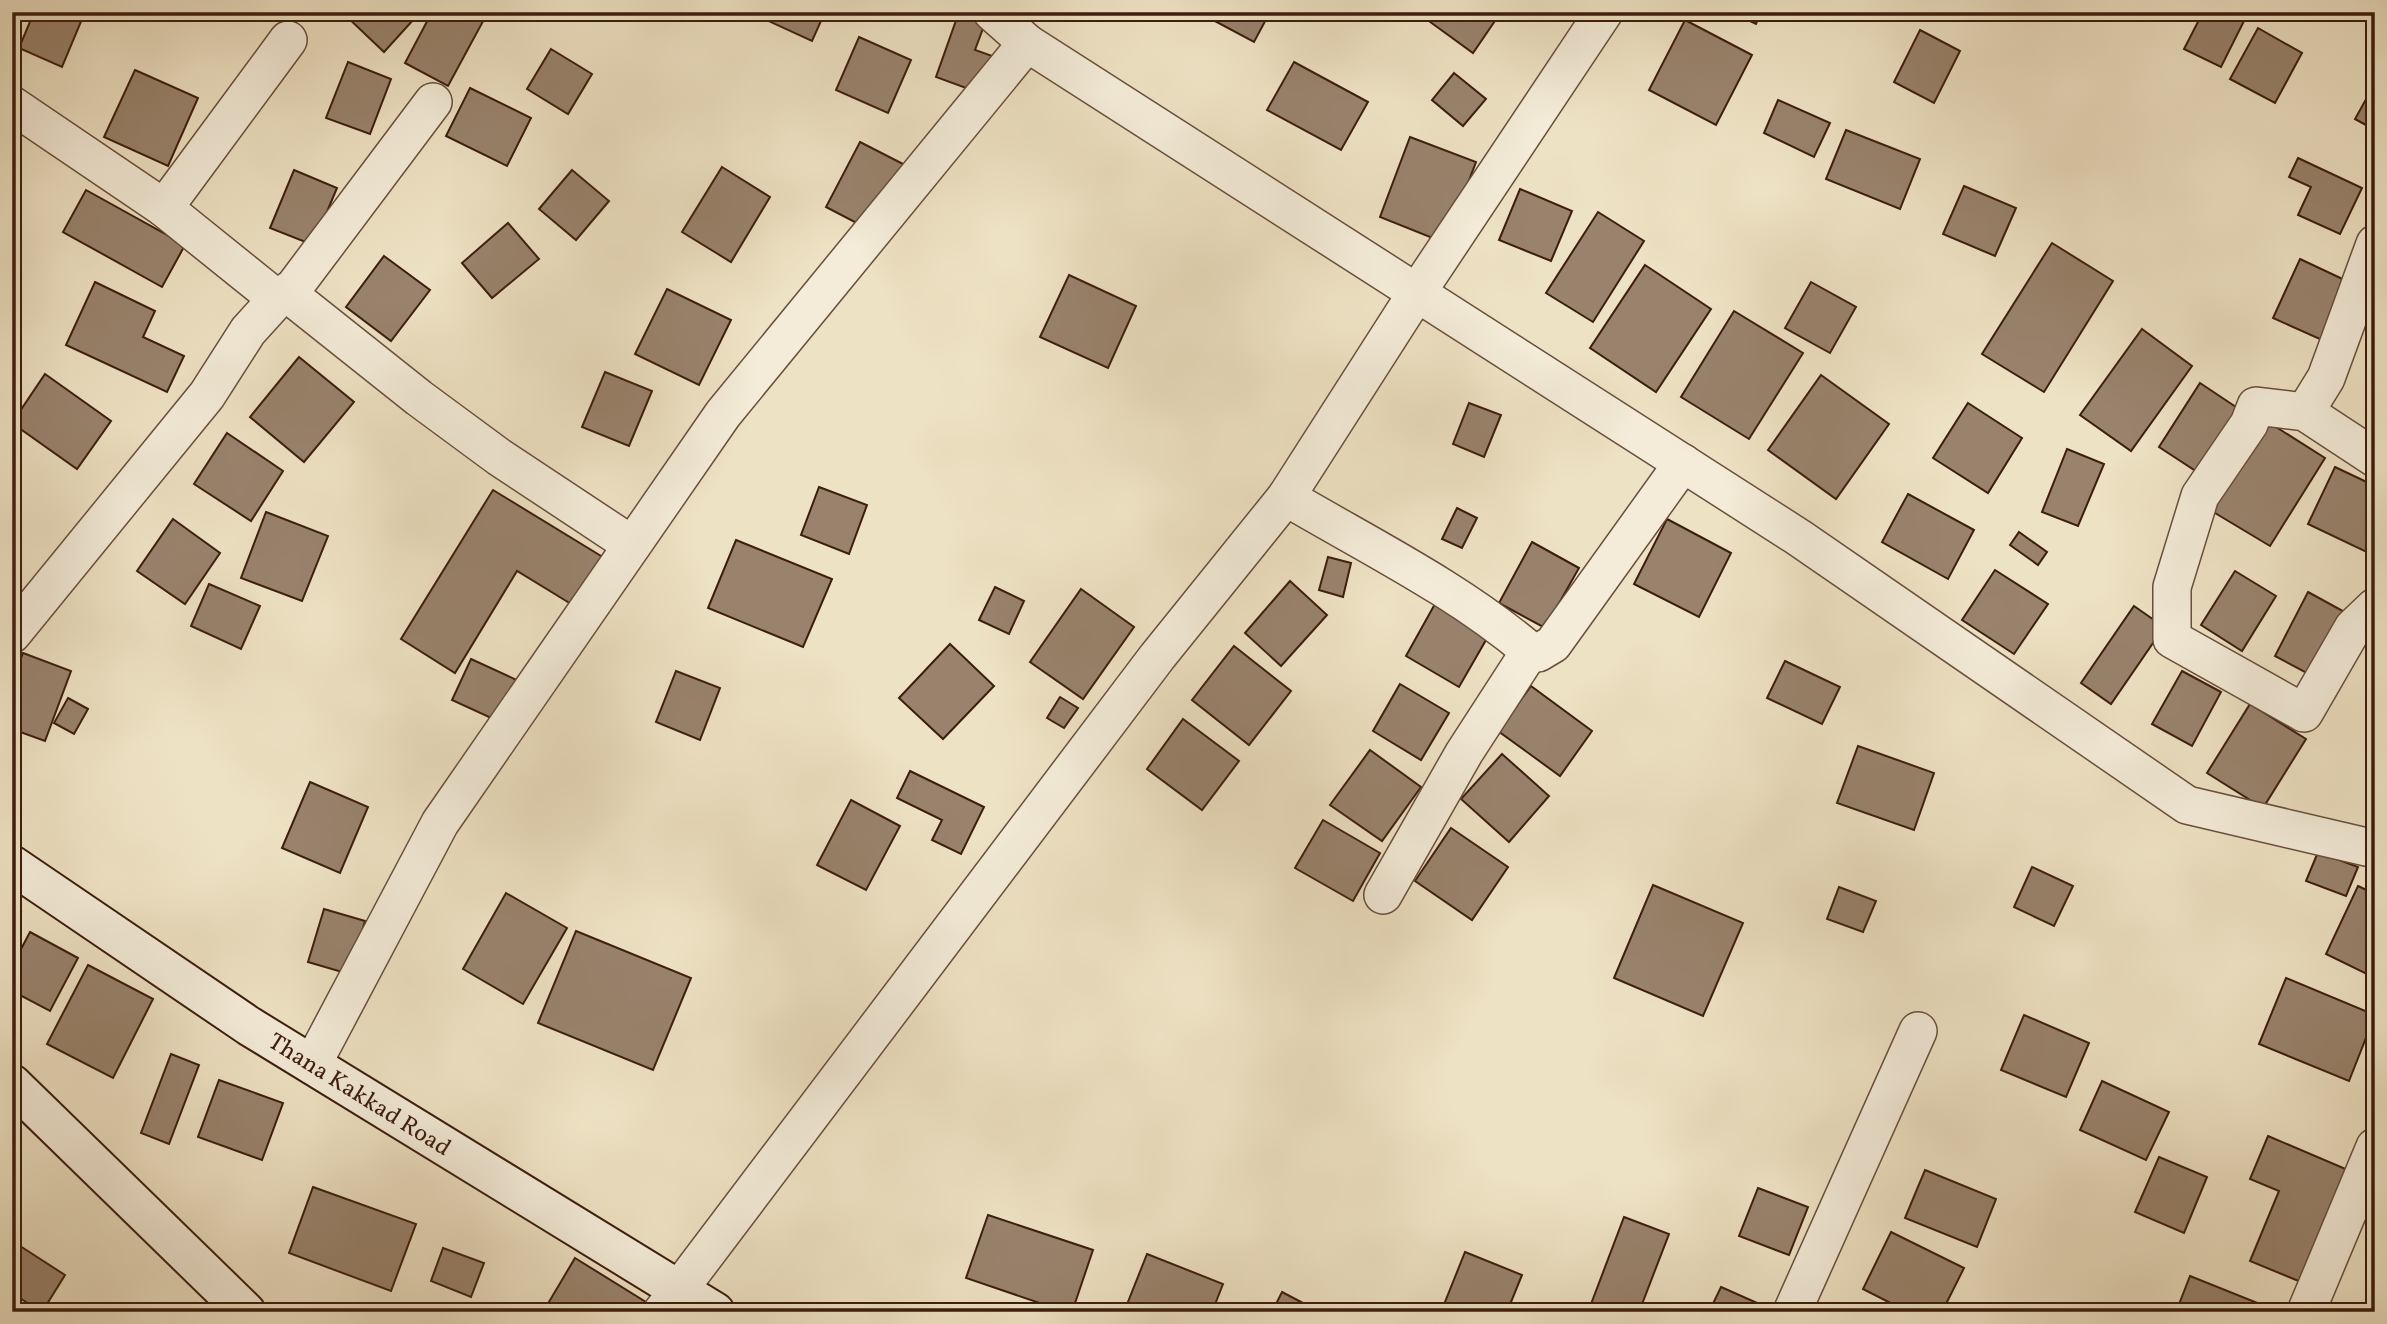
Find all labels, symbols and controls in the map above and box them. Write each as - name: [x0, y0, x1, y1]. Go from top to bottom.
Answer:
- street label: Thana Kakkad Road: [261, 1026, 457, 1166]

